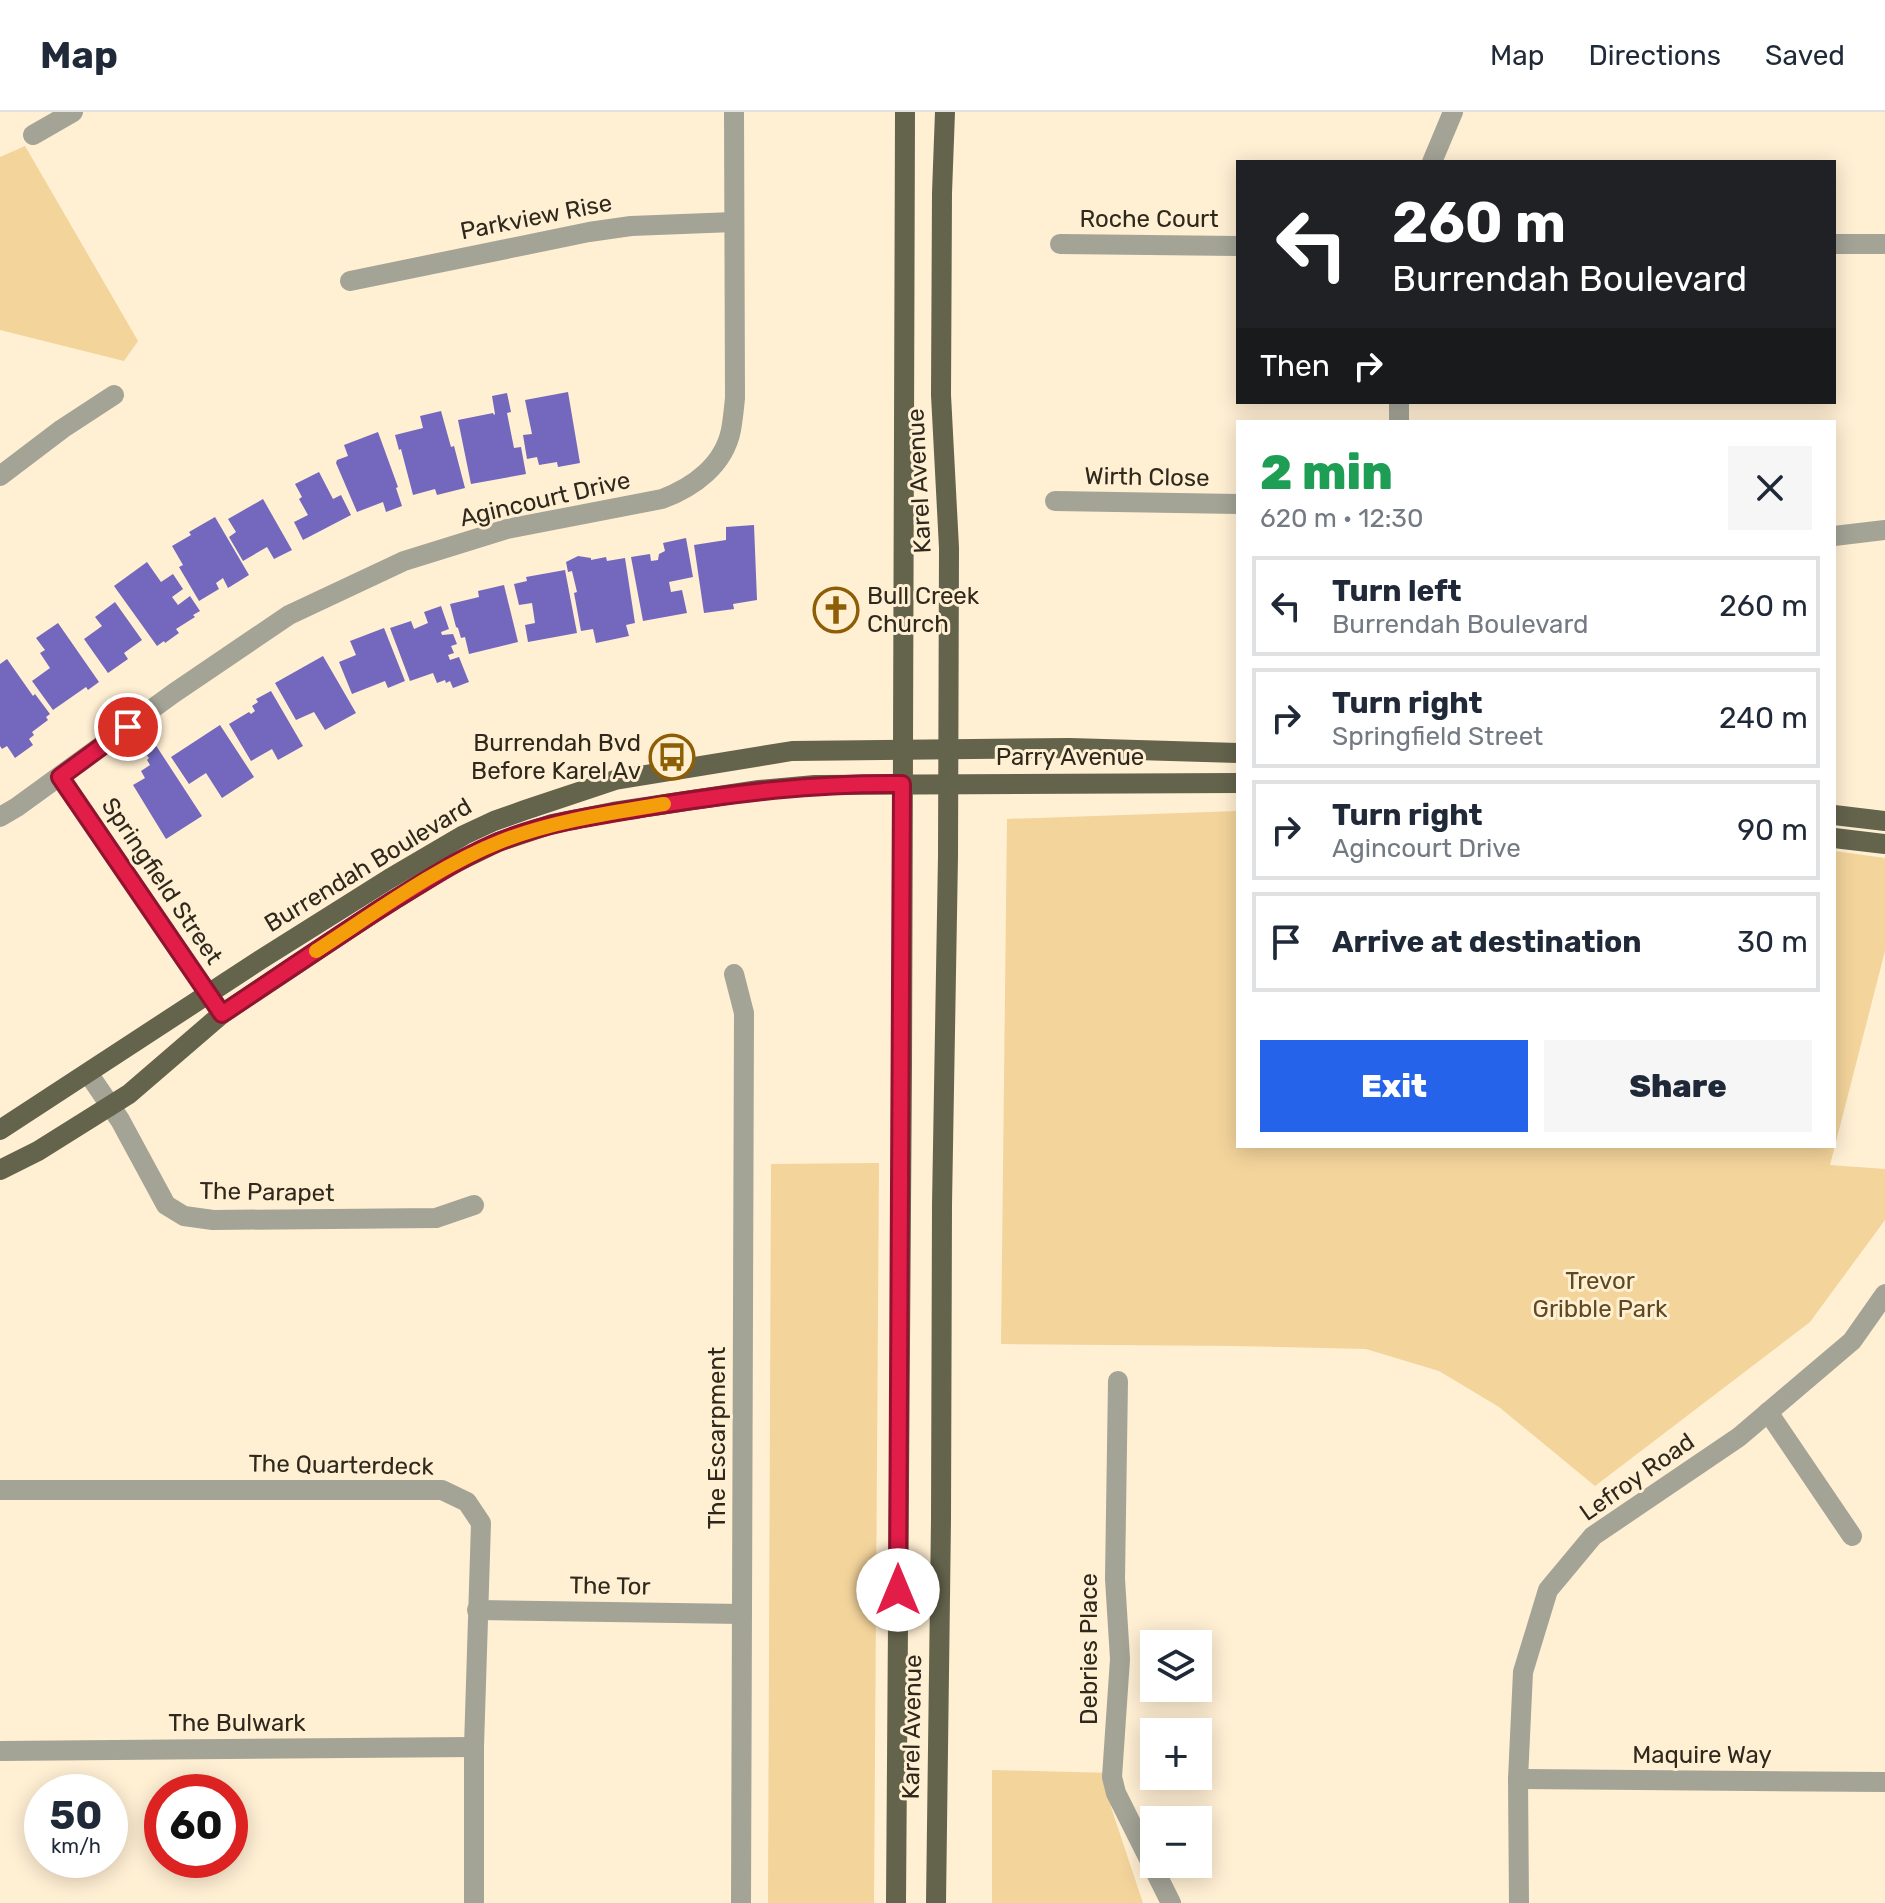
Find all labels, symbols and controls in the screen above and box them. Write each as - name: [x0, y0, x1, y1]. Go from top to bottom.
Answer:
- text: Map: [40, 32, 118, 78]
- text: Map: [1490, 39, 1544, 72]
- text: Directions: [1588, 39, 1721, 72]
- text: Saved: [1765, 39, 1845, 72]
- street label: Parkview Rise: [458, 189, 614, 245]
- text: 260 m: [1392, 190, 1566, 256]
- icon: left: [1260, 192, 1364, 296]
- street label: Roche Court: [1079, 205, 1219, 233]
- text: Burrendah Boulevard: [1392, 257, 1747, 300]
- icon: right: [1346, 344, 1390, 388]
- text: Then: [1260, 348, 1330, 384]
- street label: Karel Avenue: [901, 408, 937, 554]
- text: 2 min: [1260, 444, 1393, 501]
- button: close: [1728, 446, 1812, 530]
- street label: Wirth Close: [1084, 462, 1210, 492]
- street label: Agincourt Drive: [457, 466, 633, 532]
- text: 620 m · 12:30: [1260, 503, 1423, 534]
- text: Turn left: [1332, 573, 1462, 609]
- place label: Bull Creek Church: [867, 582, 980, 638]
- icon: left: [1264, 584, 1308, 628]
- church icon: Bull Creek Church: [812, 586, 860, 634]
- text: 260 m: [1719, 588, 1808, 624]
- text: Burrendah Boulevard: [1332, 609, 1589, 640]
- text: Turn right: [1332, 685, 1483, 721]
- pin: [94, 693, 162, 761]
- icon: right: [1264, 696, 1308, 740]
- text: 240 m: [1719, 700, 1808, 736]
- icon: arrive: [106, 705, 150, 749]
- text: Springfield Street: [1332, 721, 1543, 752]
- place label: Burrendah Bvd Before Karel Av: [471, 729, 641, 785]
- bus stop icon: Burrendah Bvd Before Karel Av: [648, 733, 696, 781]
- street label: Parry Avenue: [996, 743, 1144, 771]
- street label: Springfield Street: [96, 792, 228, 970]
- street label: Burrendah Boulevard: [259, 792, 477, 938]
- text: Turn right: [1332, 797, 1483, 833]
- icon: right: [1264, 808, 1308, 852]
- text: 90 m: [1737, 812, 1808, 848]
- text: Agincourt Drive: [1332, 833, 1521, 864]
- icon: arrive: [1264, 920, 1308, 964]
- text: Arrive at destination: [1332, 924, 1642, 960]
- text: 30 m: [1737, 924, 1808, 960]
- button: Exit: [1260, 1040, 1528, 1132]
- button: Share: [1544, 1040, 1812, 1132]
- street label: The Parapet: [199, 1177, 335, 1207]
- park label: Trevor Gribble Park: [1533, 1267, 1668, 1323]
- street label: The Escarpment: [703, 1347, 731, 1529]
- street label: Lefroy Road: [1574, 1427, 1700, 1527]
- street label: The Quarterdeck: [248, 1449, 435, 1481]
- position arrow: [856, 1548, 940, 1632]
- street label: The Tor: [569, 1571, 651, 1601]
- street label: Debries Place: [1075, 1573, 1103, 1725]
- map controls: [1140, 1630, 1212, 1878]
- button: layers: [1140, 1630, 1212, 1702]
- street label: Karel Avenue: [897, 1654, 927, 1800]
- street label: The Bulwark: [168, 1709, 306, 1737]
- button: +: [1140, 1718, 1212, 1790]
- street label: Maquire Way: [1632, 1741, 1772, 1769]
- speed limit sign: 60: [144, 1774, 248, 1878]
- text: 50: [49, 1792, 103, 1839]
- button: −: [1140, 1806, 1212, 1878]
- text: km/h: [51, 1834, 101, 1858]

